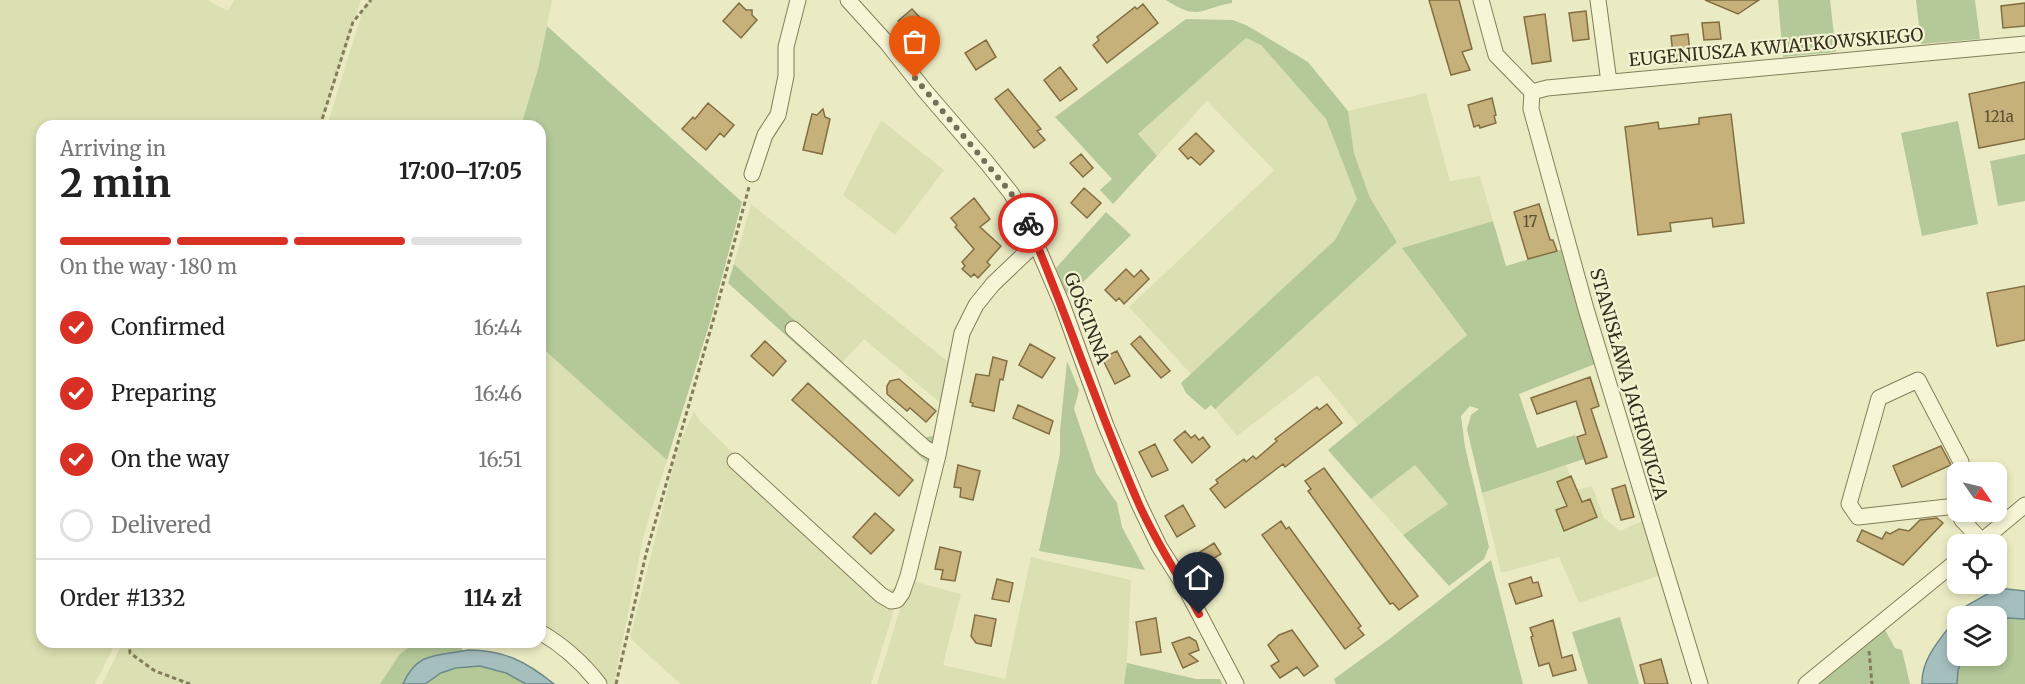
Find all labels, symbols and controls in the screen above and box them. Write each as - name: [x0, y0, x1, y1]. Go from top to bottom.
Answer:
- pin: [889, 16, 940, 78]
- street label: EUGENIUSZA KWIATKOWSKIEGO: [1628, 23, 1924, 71]
- icon: bag: [898, 25, 931, 58]
- house number: 121a: [1984, 107, 2014, 126]
- text: Arriving in: [60, 136, 166, 161]
- text: 17:00–17:05: [399, 157, 522, 185]
- text: 2 min: [60, 159, 171, 208]
- courier: [998, 193, 1058, 253]
- icon: bike: [1012, 207, 1045, 240]
- house number: 17: [1523, 212, 1538, 231]
- text: On the way · 180 m: [60, 254, 237, 279]
- street label: STANISŁAWA JACHOWICZA: [1585, 266, 1673, 503]
- street label: GOŚCINNA: [1059, 269, 1115, 367]
- icon: check: [60, 311, 93, 344]
- text: Confirmed: [111, 313, 225, 341]
- text: 16:44: [474, 315, 522, 340]
- icon: check: [60, 377, 93, 410]
- text: Preparing: [111, 379, 216, 407]
- text: 16:46: [474, 381, 522, 406]
- icon: check: [60, 443, 93, 476]
- text: On the way: [111, 445, 229, 473]
- text: 16:51: [478, 447, 522, 472]
- north arrow: [1947, 462, 2007, 522]
- map controls: [1947, 462, 2007, 666]
- text: Delivered: [111, 511, 211, 539]
- button: locate: [1947, 534, 2007, 594]
- pin: [1173, 552, 1224, 614]
- icon: home: [1182, 561, 1215, 594]
- text: Order #1332: [60, 584, 186, 612]
- text: 114 zł: [464, 584, 522, 612]
- button: layers: [1947, 606, 2007, 666]

